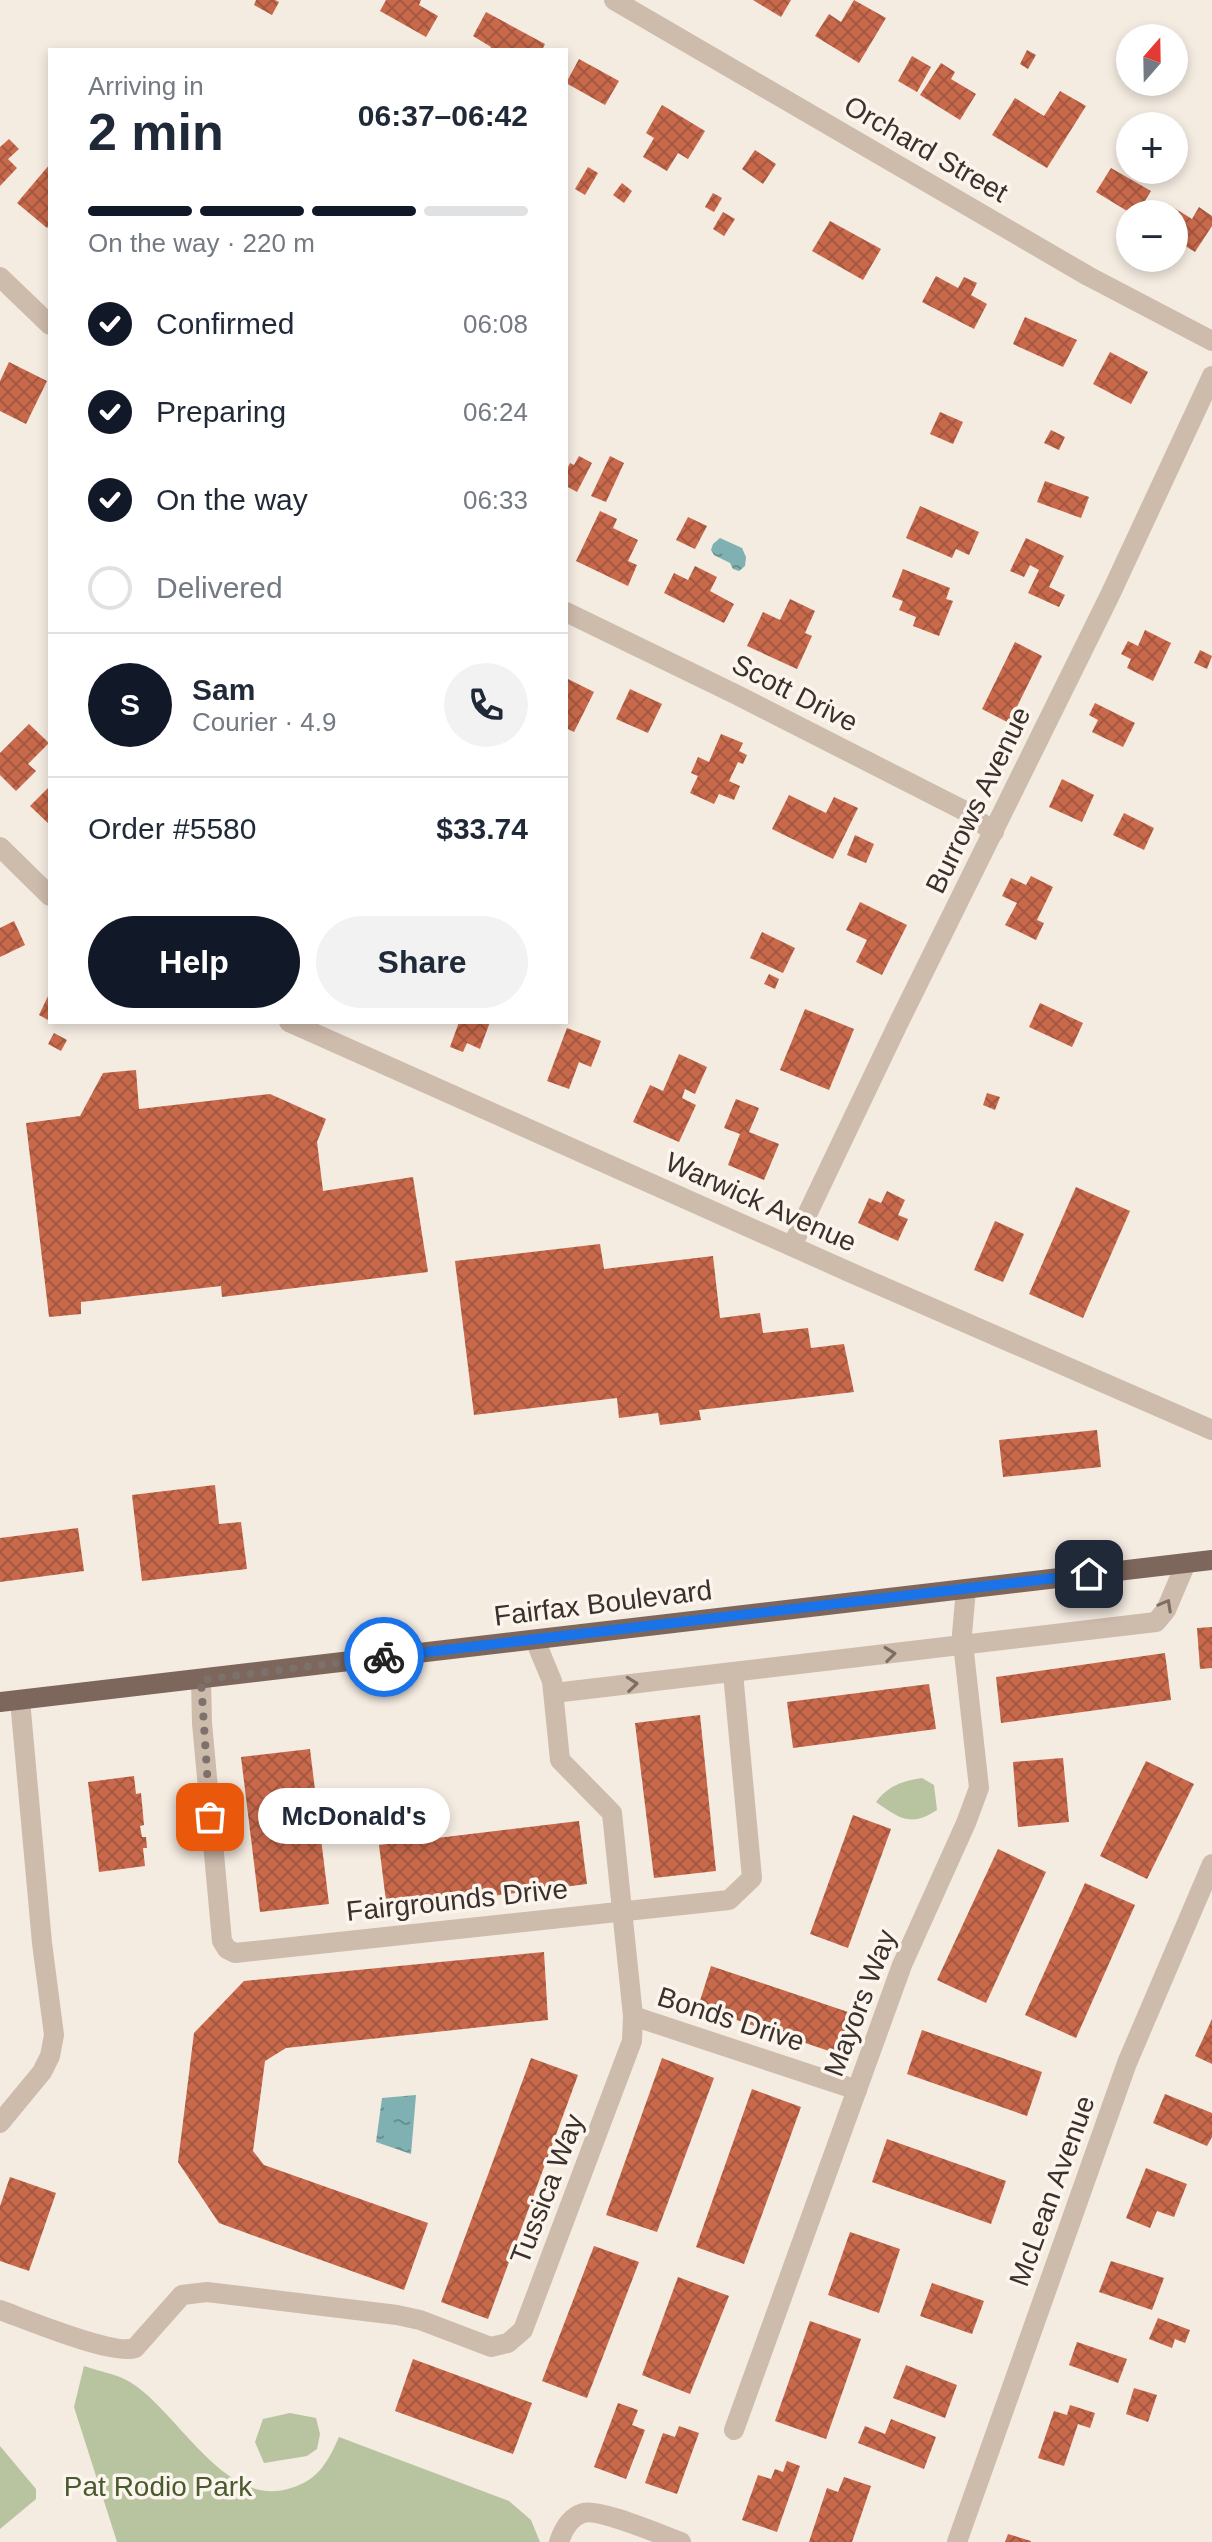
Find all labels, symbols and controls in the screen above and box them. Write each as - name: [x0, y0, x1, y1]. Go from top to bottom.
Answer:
- north arrow: [1116, 24, 1188, 96]
- map controls: [1116, 24, 1188, 272]
- text: Arriving in: [88, 71, 204, 101]
- street label: Orchard Street: [839, 90, 1013, 208]
- text: 06:37–06:42: [358, 99, 528, 132]
- text: 2 min: [88, 103, 224, 161]
- button: +: [1116, 112, 1188, 184]
- button: −: [1116, 200, 1188, 272]
- text: On the way · 220 m: [88, 228, 315, 258]
- icon: check: [88, 302, 132, 346]
- text: Confirmed: [156, 307, 294, 340]
- text: 06:08: [463, 309, 528, 339]
- icon: check: [88, 390, 132, 434]
- text: Preparing: [156, 395, 286, 428]
- text: 06:24: [463, 397, 528, 427]
- icon: check: [88, 478, 132, 522]
- text: On the way: [156, 483, 308, 516]
- text: 06:33: [463, 485, 528, 515]
- text: Delivered: [156, 571, 283, 604]
- street label: Scott Drive: [727, 648, 863, 738]
- button: phone: [444, 663, 528, 747]
- text: Sam: [192, 673, 255, 706]
- text: S: [120, 688, 140, 721]
- street label: Burrows Avenue: [919, 702, 1037, 898]
- text: Courier · 4.9: [192, 707, 337, 737]
- text: Order #5580: [88, 812, 256, 845]
- text: $33.74: [436, 812, 528, 845]
- button: Help: [88, 916, 300, 1008]
- button: Share: [316, 916, 528, 1008]
- street label: Warwick Avenue: [661, 1146, 861, 1258]
- pin: [1055, 1540, 1123, 1608]
- icon: home: [1067, 1552, 1111, 1596]
- street label: Fairfax Boulevard: [492, 1574, 714, 1632]
- one-way arrow: [1157, 1599, 1172, 1614]
- courier: [344, 1617, 424, 1697]
- icon: bike: [362, 1635, 406, 1679]
- one-way arrow: [884, 1646, 897, 1663]
- one-way arrow: [625, 1676, 638, 1693]
- pin: [176, 1783, 244, 1851]
- callout: McDonald's: [258, 1789, 450, 1845]
- icon: bag: [188, 1795, 232, 1839]
- text: McDonald's: [282, 1801, 426, 1831]
- street label: Fairgrounds Drive: [345, 1873, 569, 1927]
- street label: Mayors Way: [818, 1925, 902, 2081]
- street label: Bonds Drive: [654, 1981, 808, 2057]
- street label: McLean Avenue: [1003, 2092, 1101, 2290]
- street label: Tussica Way: [504, 2110, 590, 2268]
- park label: Pat Rodio Park: [64, 2471, 253, 2502]

